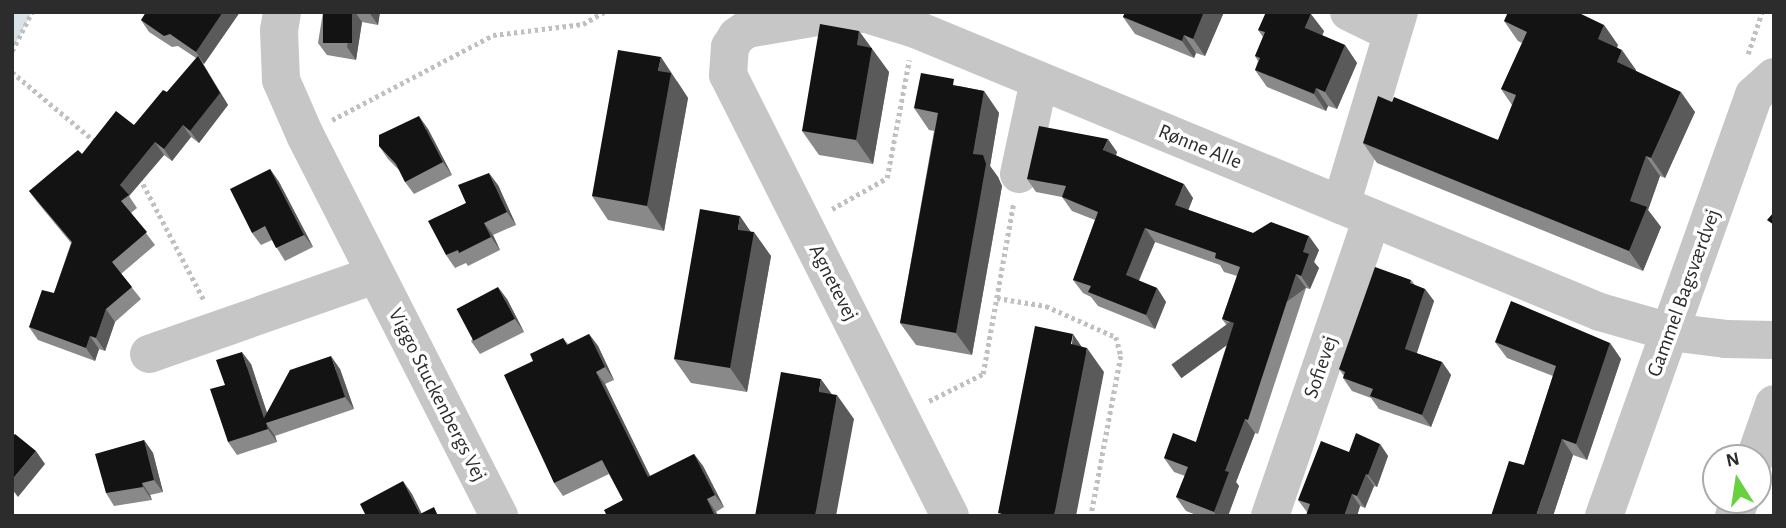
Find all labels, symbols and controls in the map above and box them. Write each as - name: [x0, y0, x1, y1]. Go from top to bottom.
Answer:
- street label: Rønne Alle: [1155, 119, 1245, 175]
- street label: Gammel Bagsværdvej: [1642, 206, 1726, 380]
- street label: Agnetevej: [803, 240, 863, 326]
- street label: Viggo Stuckenbergs Vej: [382, 304, 492, 486]
- street label: Sofievej: [1299, 332, 1343, 402]
- north arrow: [1702, 444, 1772, 514]
- text: N: [1725, 449, 1741, 471]

